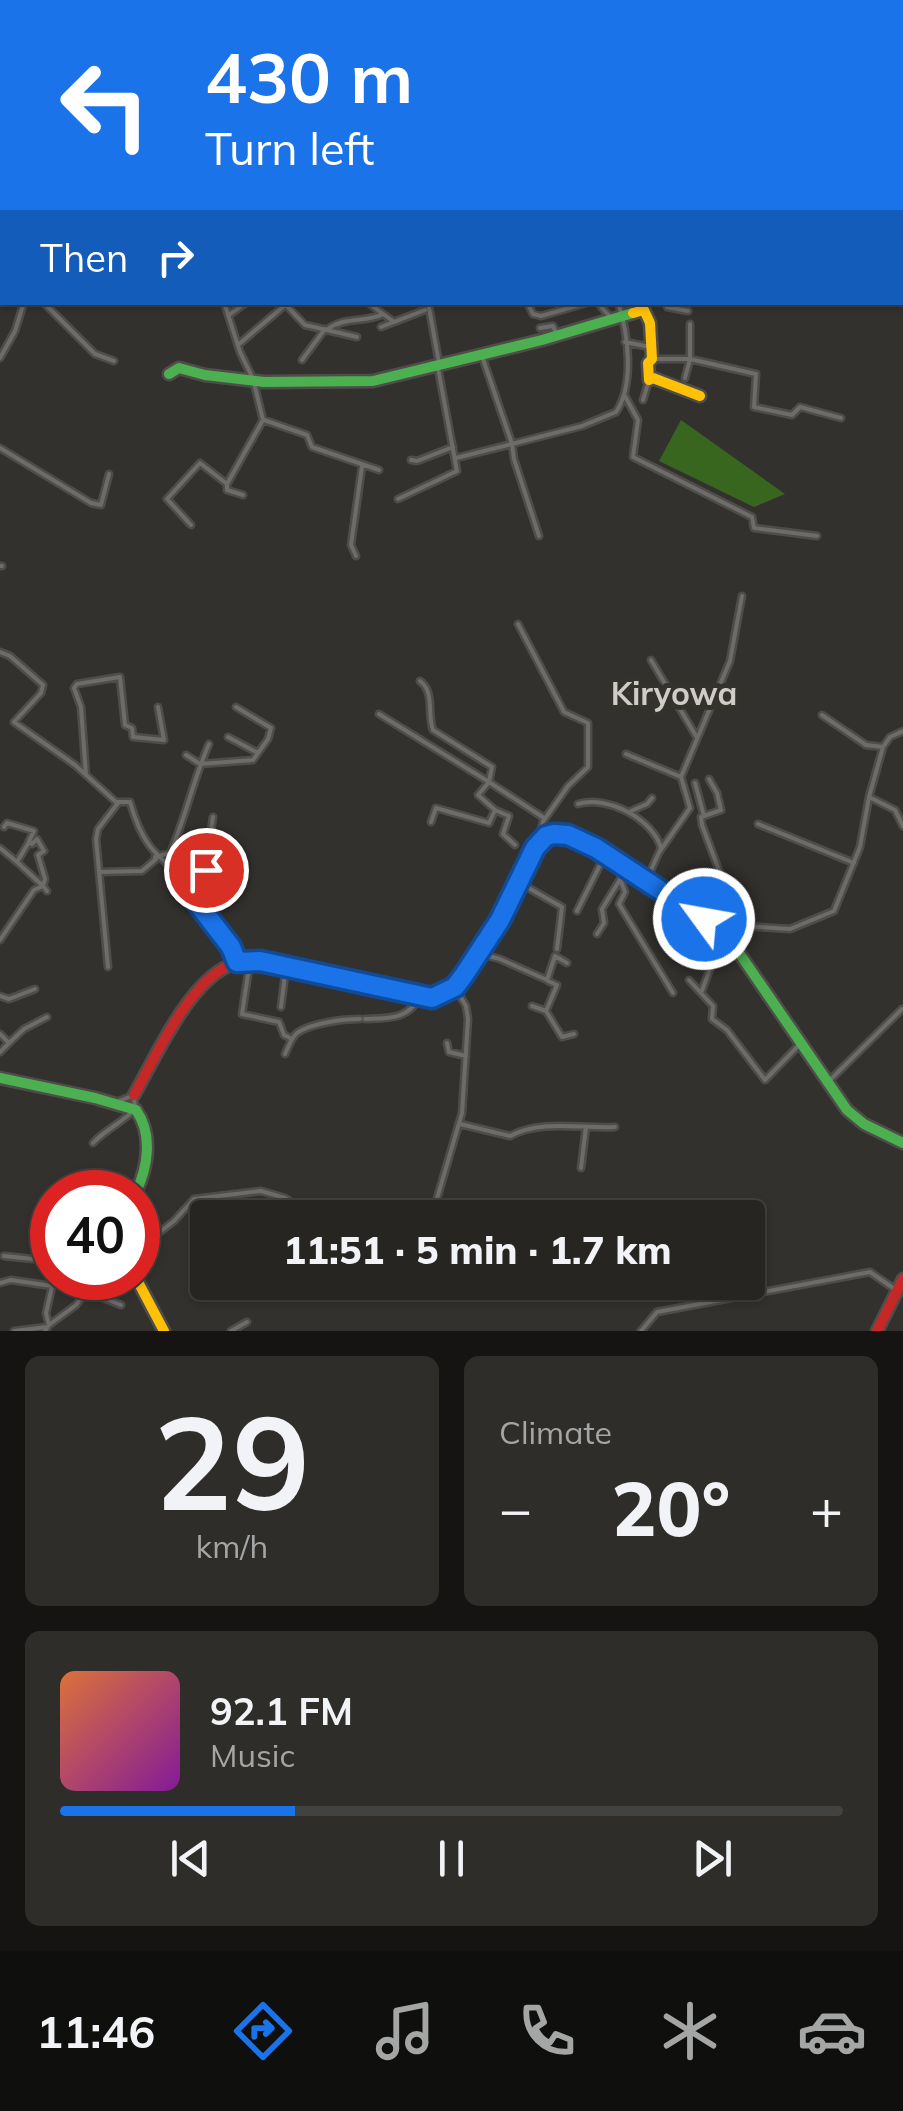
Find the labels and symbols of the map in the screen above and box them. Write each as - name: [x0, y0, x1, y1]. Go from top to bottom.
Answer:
- district label: Kiryowa: [611, 673, 737, 713]
- pin: [164, 828, 249, 913]
- position arrow: [652, 867, 756, 971]
- speed limit sign: 40: [30, 1170, 160, 1300]

